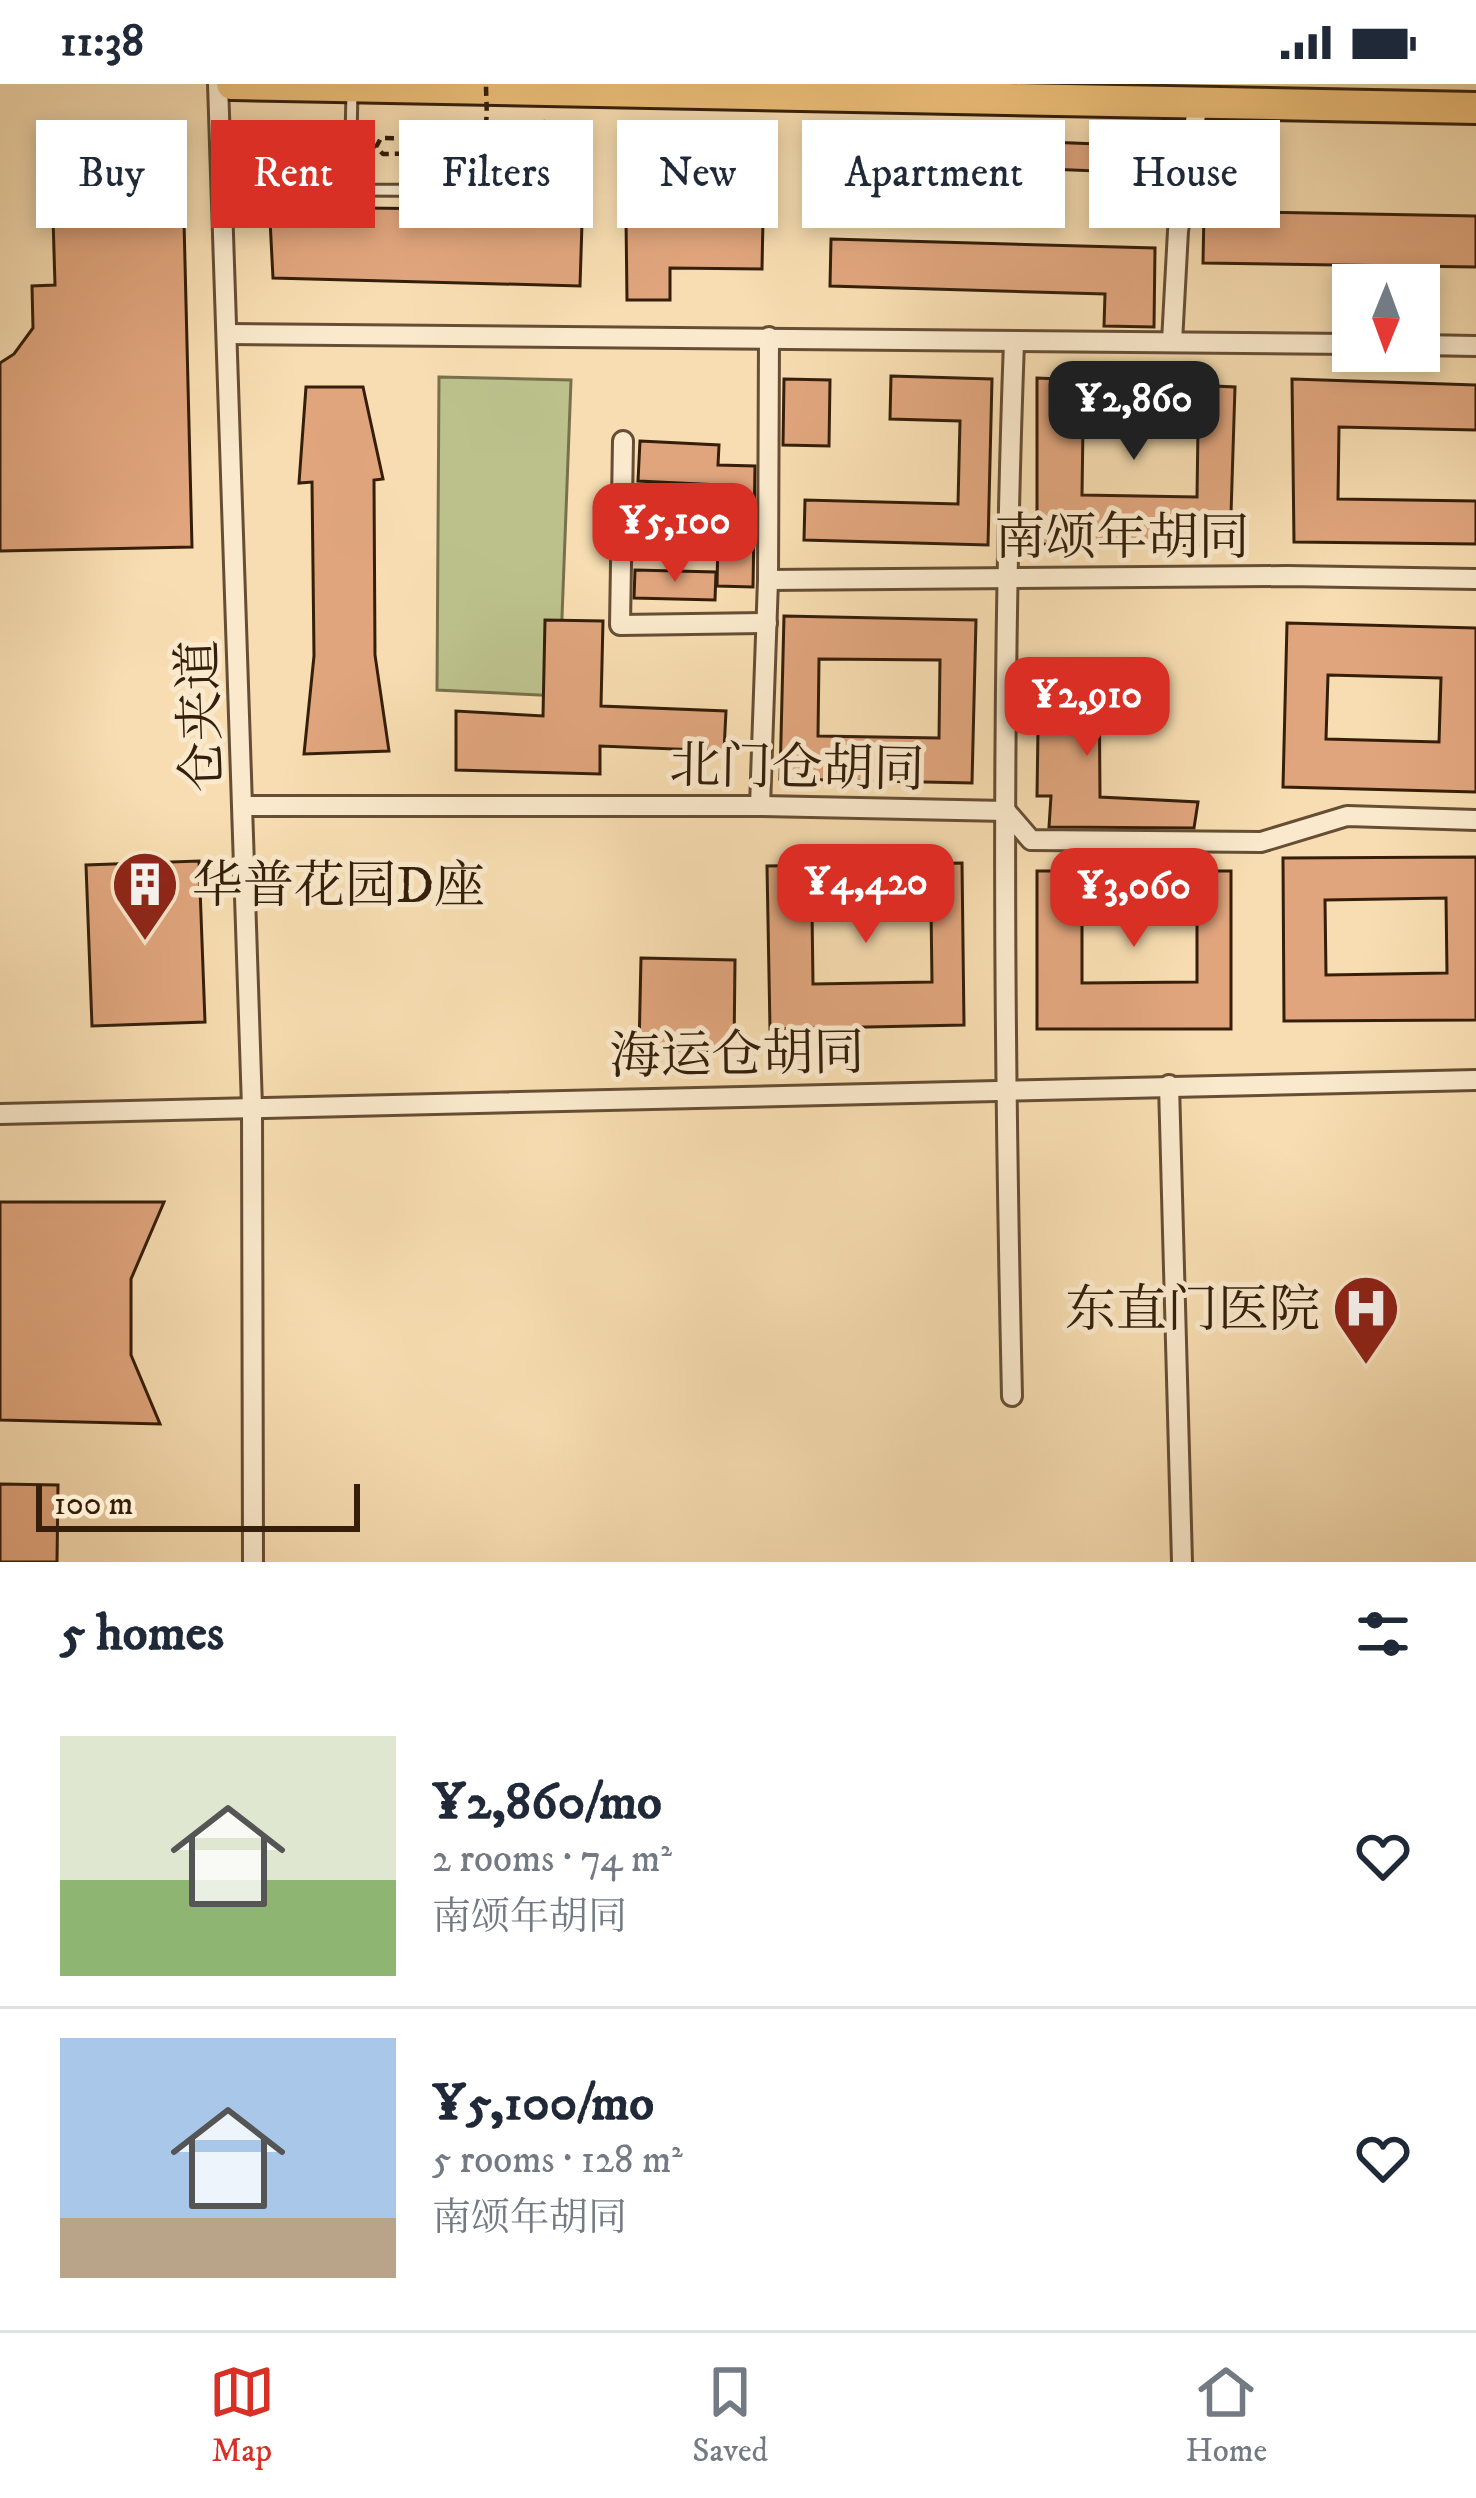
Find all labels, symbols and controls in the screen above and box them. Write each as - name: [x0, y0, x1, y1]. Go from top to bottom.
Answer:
- text: 11:38: [60, 14, 144, 70]
- chip: Buy: [36, 120, 187, 228]
- chip: Rent: [211, 120, 375, 228]
- chip: Filters: [399, 120, 593, 228]
- chip: New: [617, 120, 778, 228]
- chip: Apartment: [802, 120, 1065, 228]
- chip: House: [1089, 120, 1280, 228]
- north arrow: [1332, 264, 1440, 372]
- map controls: [1332, 264, 1440, 372]
- pin: ¥2,860: [1036, 361, 1232, 463]
- text: ¥2,860: [1075, 375, 1193, 424]
- pin: ¥5,100: [577, 483, 773, 585]
- text: ¥5,100: [619, 497, 731, 546]
- street label: 南颂年胡同: [994, 507, 1250, 571]
- street label: 仓夹道: [167, 638, 237, 793]
- pin: ¥2,910: [989, 657, 1185, 759]
- text: ¥2,910: [1032, 671, 1142, 720]
- street label: 北门仓胡同: [669, 735, 925, 803]
- pin: ¥4,420: [768, 844, 964, 946]
- pin: ¥3,060: [1036, 848, 1232, 950]
- building icon: 华普花园D座: [110, 849, 180, 943]
- place label: 华普花园D座: [192, 855, 485, 919]
- text: ¥4,420: [804, 858, 928, 907]
- text: ¥3,060: [1077, 862, 1191, 911]
- street label: 海运仓胡同: [609, 1022, 865, 1090]
- hospital icon: 东直门医院: [1331, 1273, 1401, 1367]
- place label: 东直门医院: [1065, 1279, 1320, 1343]
- scale bar: [36, 1478, 360, 1531]
- text: 100 m: [54, 1484, 133, 1525]
- icon: filters: [1350, 1601, 1416, 1667]
- text: 5 homes: [60, 1602, 224, 1666]
- text: ¥2,860/mo: [432, 1771, 662, 1835]
- icon: home: [156, 1784, 300, 1928]
- icon: heart: [1350, 1823, 1416, 1889]
- text: 2 rooms · 74 m²: [432, 1835, 672, 1884]
- text: 南颂年胡同: [432, 1893, 627, 1942]
- text: ¥5,100/mo: [432, 2072, 654, 2136]
- icon: home: [156, 2086, 300, 2230]
- icon: heart: [1350, 2125, 1416, 2191]
- text: 5 rooms · 128 m²: [432, 2136, 683, 2185]
- text: 南颂年胡同: [432, 2194, 627, 2243]
- tab: Map: [209, 2359, 275, 2472]
- tab: Saved: [692, 2359, 768, 2472]
- tab: Home: [1186, 2359, 1267, 2472]

